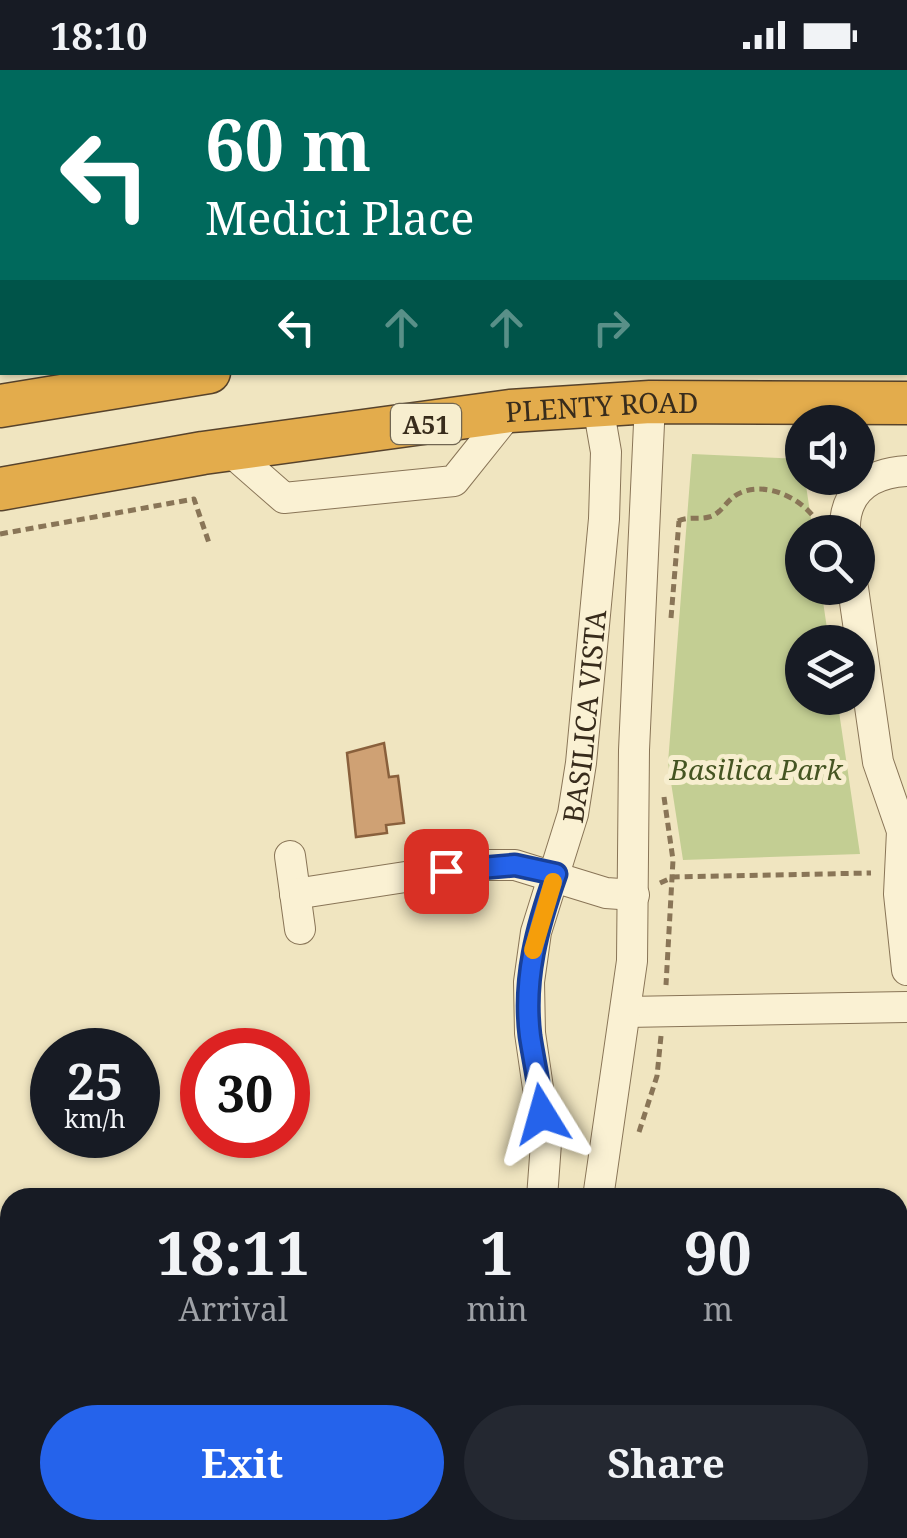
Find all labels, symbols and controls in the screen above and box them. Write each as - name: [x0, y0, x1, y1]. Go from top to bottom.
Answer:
- text: 18:10: [50, 9, 147, 61]
- text: 60 m: [205, 96, 371, 192]
- icon: left: [40, 110, 170, 240]
- text: Medici Place: [205, 187, 474, 248]
- icon: left: [269, 300, 324, 355]
- icon: ahead: [374, 300, 429, 355]
- icon: ahead: [479, 300, 534, 355]
- icon: right: [584, 300, 639, 355]
- street label: PLENTY ROAD: [504, 383, 698, 430]
- road number: A51: [391, 404, 461, 444]
- map controls: [785, 405, 875, 715]
- button: sound: [785, 405, 875, 495]
- button: search: [785, 515, 875, 605]
- street label: BASILICA VISTA: [553, 608, 614, 825]
- button: layers: [785, 625, 875, 715]
- park label: Basilica Park: [669, 750, 843, 788]
- pin: [404, 829, 489, 914]
- icon: arrive: [419, 844, 474, 899]
- speed limit sign: 30: [180, 1028, 310, 1158]
- text: 25: [67, 1047, 123, 1115]
- position arrow: [490, 1062, 594, 1166]
- text: km/h: [64, 1101, 126, 1135]
- text: 18:11: [156, 1211, 310, 1293]
- text: 1: [480, 1211, 514, 1293]
- text: 90: [684, 1211, 752, 1293]
- text: Arrival: [179, 1287, 288, 1330]
- text: min: [466, 1287, 528, 1330]
- text: m: [703, 1287, 733, 1330]
- button: Exit: [40, 1405, 444, 1520]
- button: Share: [464, 1405, 868, 1520]

